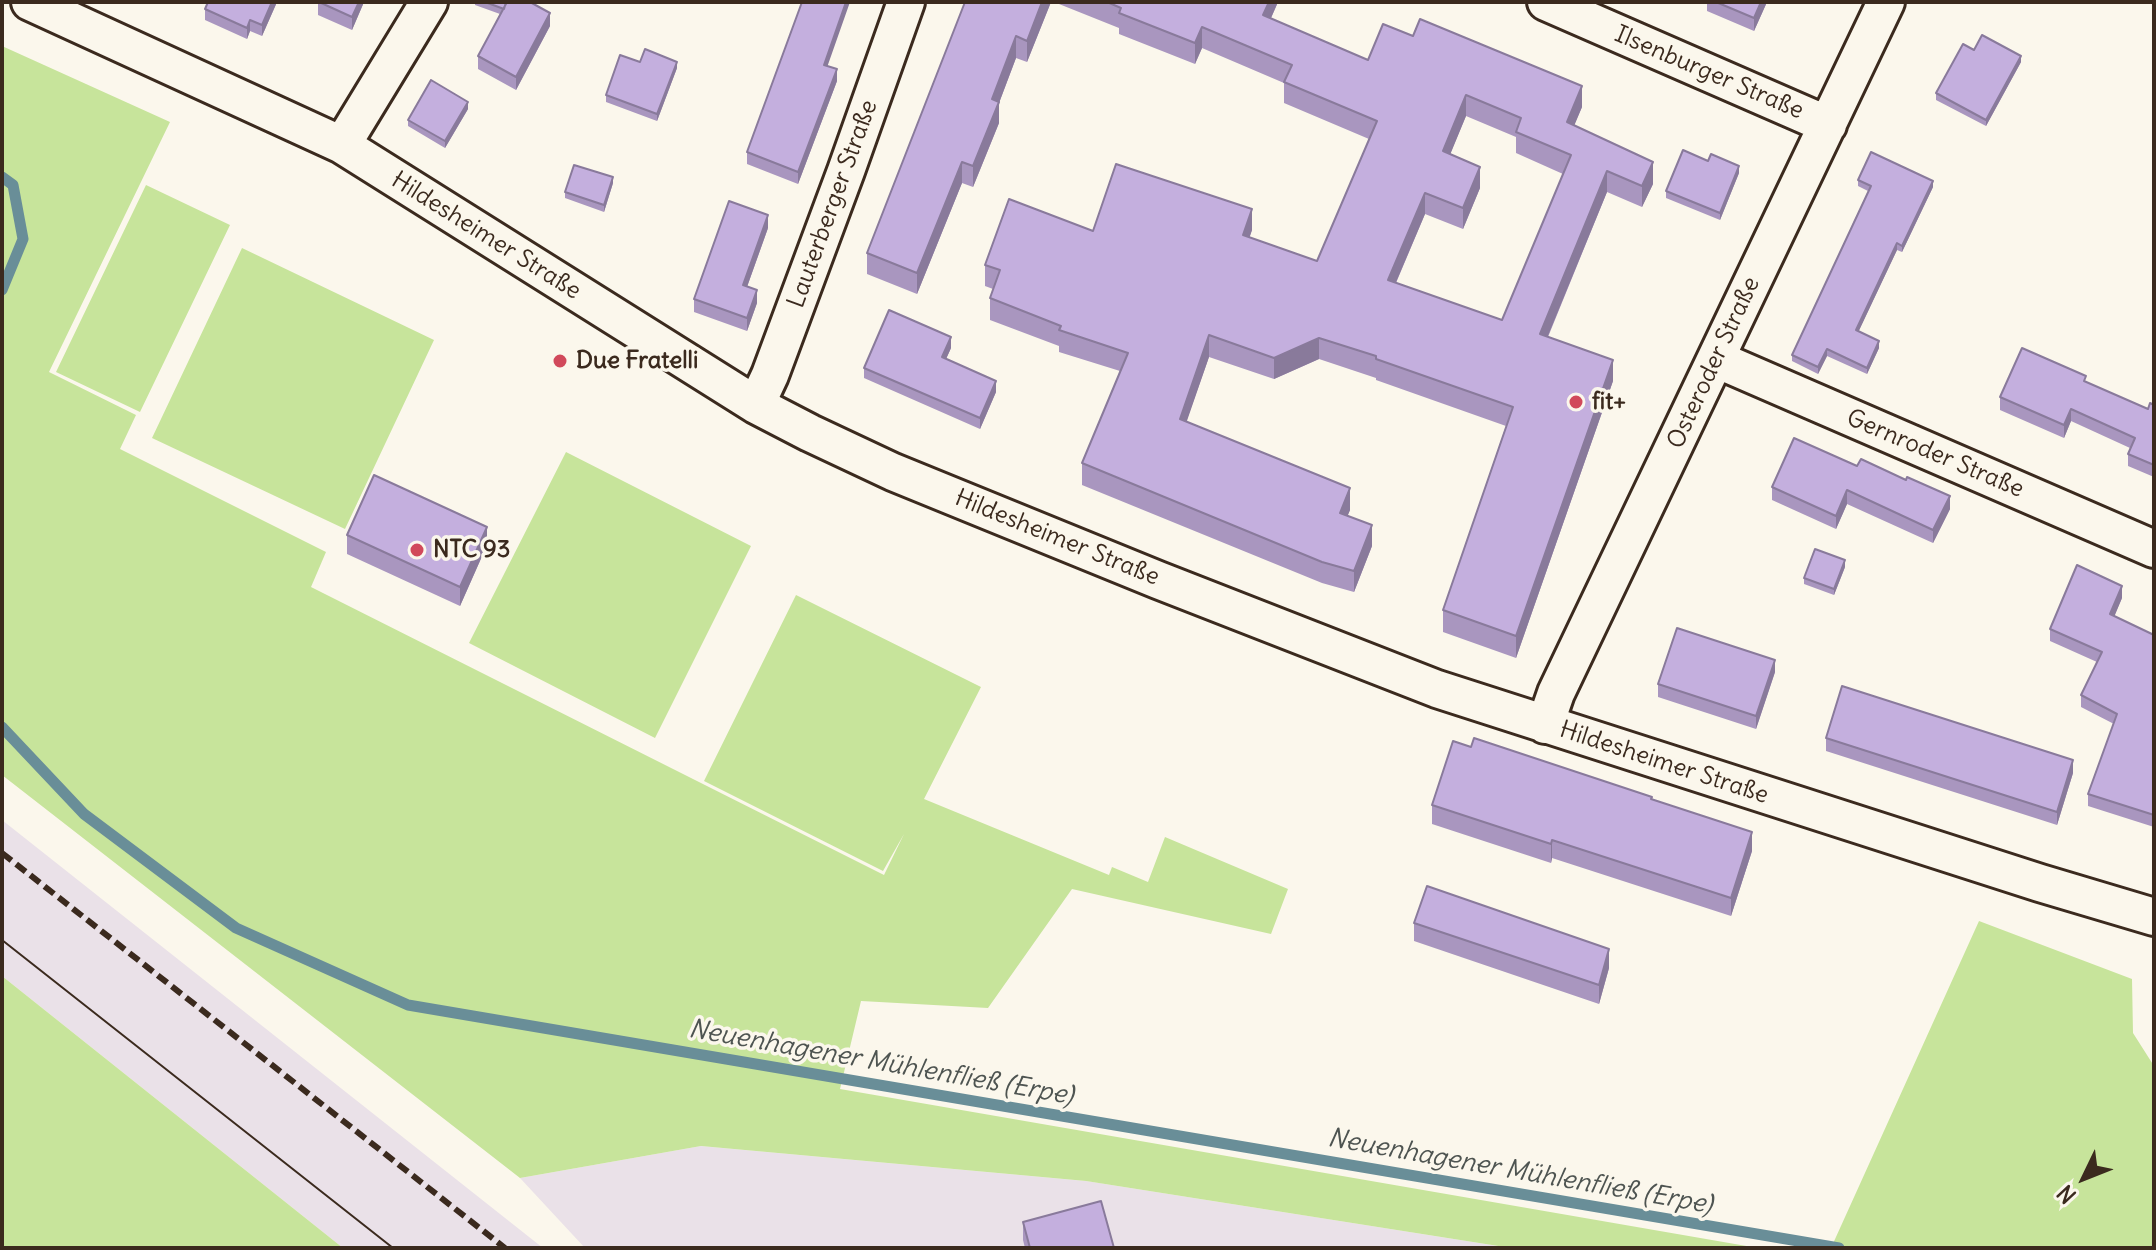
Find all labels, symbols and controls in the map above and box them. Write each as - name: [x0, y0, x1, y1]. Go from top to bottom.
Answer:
- street label: Ilsenburger Straße: [1610, 20, 1808, 126]
- street label: Lauterberger Straße: [782, 96, 884, 312]
- street label: Hildesheimer Straße: [386, 166, 586, 306]
- street label: Osteroder Straße: [1662, 273, 1766, 453]
- place label: Due Fratelli: [576, 347, 698, 375]
- marker: Due Fratelli: [551, 352, 569, 370]
- place label: fit+: [1592, 388, 1626, 416]
- marker: fit+: [1567, 393, 1585, 411]
- street label: Gernroder Straße: [1842, 404, 2028, 504]
- street label: Hildesheimer Straße: [951, 484, 1163, 592]
- place label: NTC 93: [433, 536, 510, 564]
- marker: NTC 93: [408, 541, 426, 559]
- street label: Hildesheimer Straße: [1556, 716, 1772, 810]
- water label: Neuenhagener Mühlenfließ (Erpe): [686, 1014, 1076, 1112]
- water label: Neuenhagener Mühlenfließ (Erpe): [1325, 1123, 1715, 1221]
- north arrow: [2044, 1138, 2124, 1218]
- text: N: [2051, 1179, 2082, 1209]

